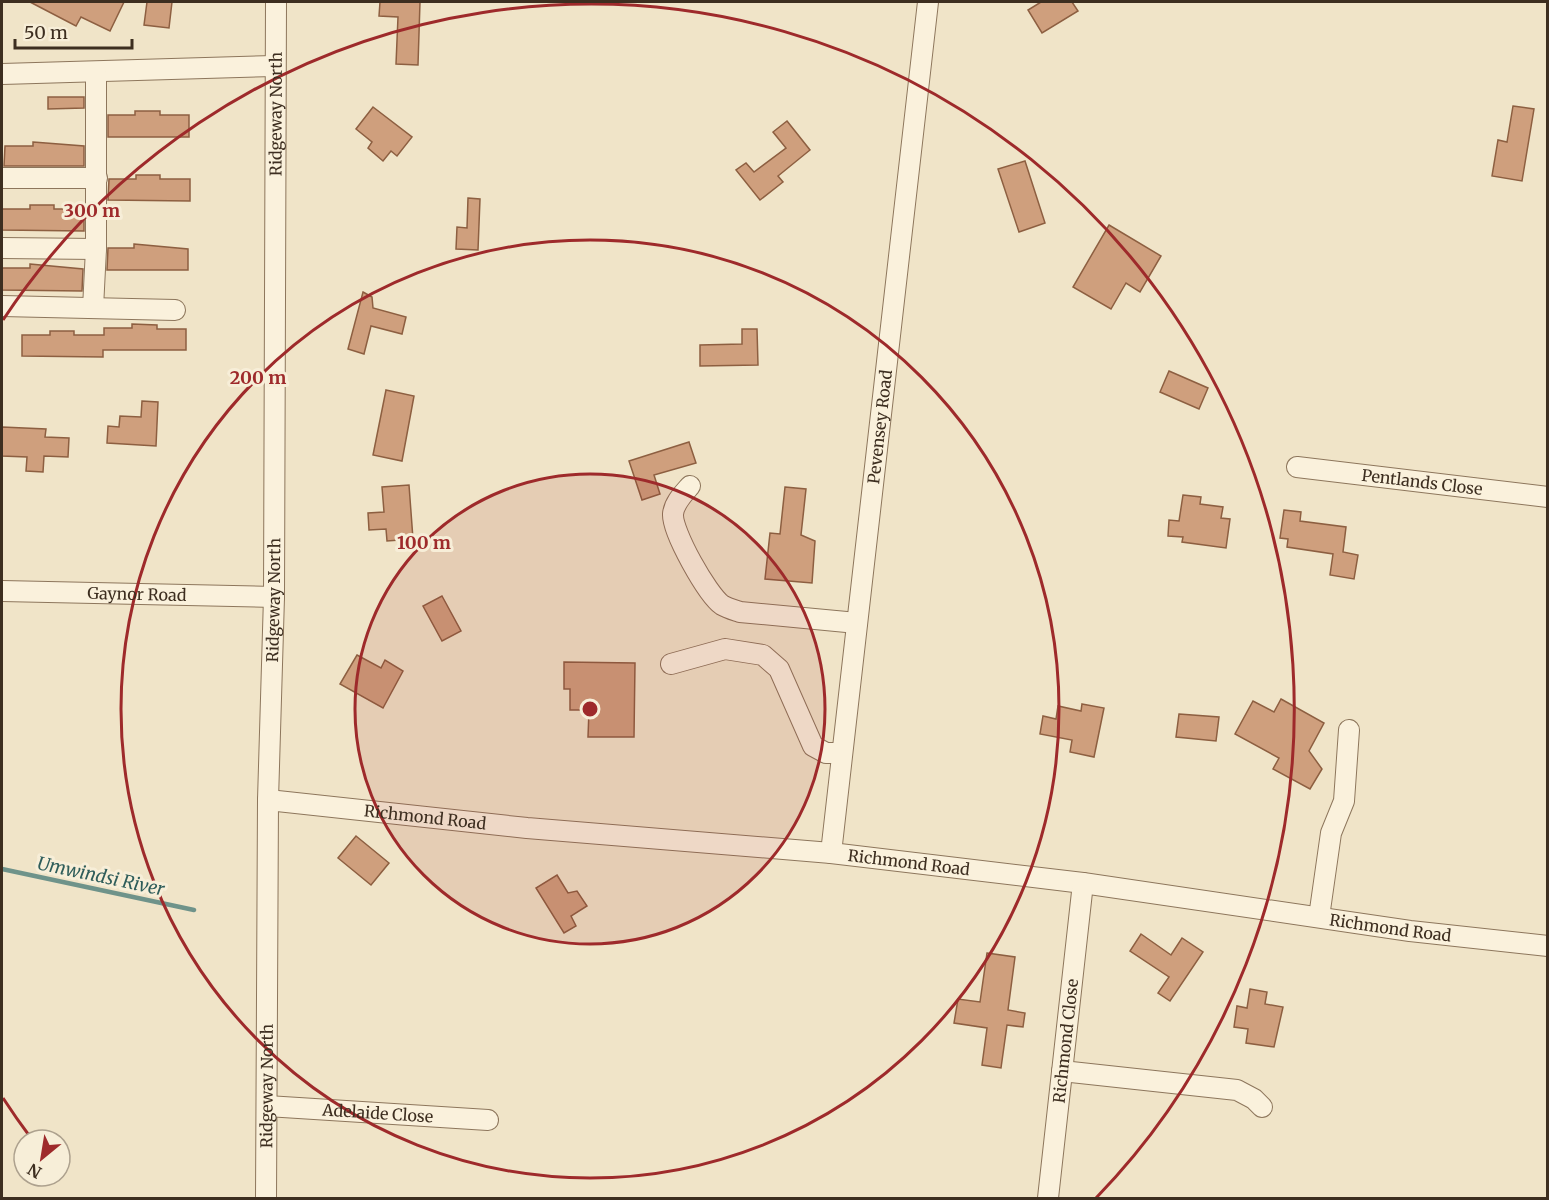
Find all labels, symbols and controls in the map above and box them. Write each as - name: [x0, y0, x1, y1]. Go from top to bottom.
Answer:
- scale bar: [15, 12, 132, 50]
- text: 50 m: [24, 21, 68, 44]
- street label: Ridgeway North: [265, 52, 286, 176]
- text: 300 m: [64, 199, 120, 222]
- text: 200 m: [230, 366, 286, 389]
- street label: Pevensey Road: [863, 368, 896, 485]
- street label: Pentlands Close: [1361, 465, 1484, 499]
- text: 100 m: [397, 531, 451, 554]
- street label: Ridgeway North: [262, 538, 284, 663]
- street label: Gaynor Road: [87, 583, 187, 605]
- centre of rings: [580, 699, 600, 719]
- street label: Richmond Road: [363, 800, 488, 834]
- street label: Richmond Road: [847, 845, 971, 880]
- water label: Umwindsi River: [35, 851, 167, 901]
- street label: Richmond Road: [1328, 909, 1453, 945]
- street label: Richmond Close: [1049, 978, 1082, 1104]
- street label: Ridgeway North: [256, 1023, 277, 1148]
- street label: Adelaide Close: [321, 1099, 434, 1127]
- north arrow: [12, 1128, 72, 1188]
- text: N: [24, 1159, 45, 1183]

